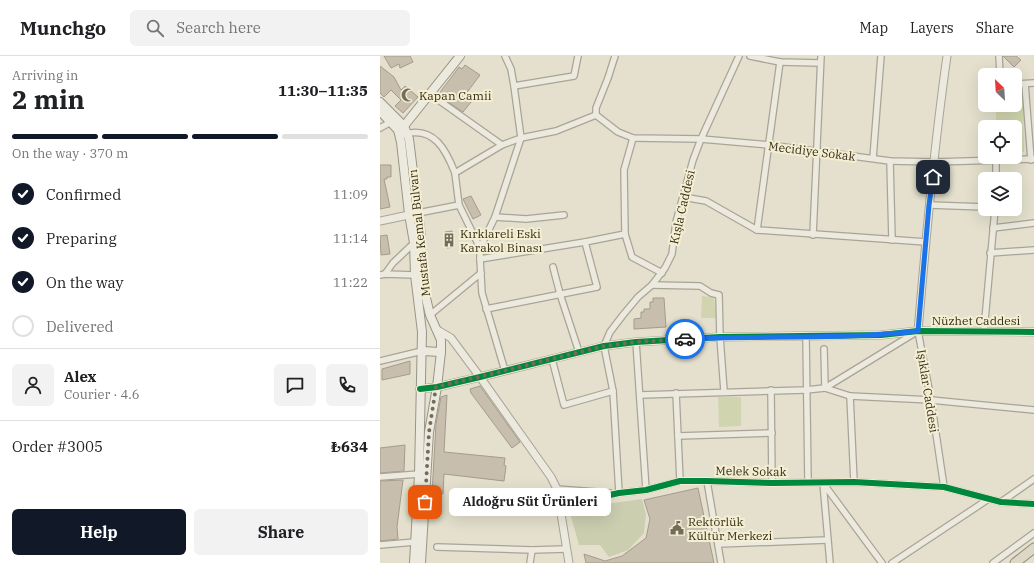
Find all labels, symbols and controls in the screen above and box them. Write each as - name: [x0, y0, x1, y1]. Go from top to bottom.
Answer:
- search box: [130, 10, 410, 46]
- text: Munchgo: [20, 16, 106, 40]
- icon: search: [144, 17, 166, 39]
- text: Search here: [176, 18, 261, 37]
- text: Map: [860, 19, 888, 37]
- text: Layers: [910, 19, 954, 37]
- text: Share: [976, 19, 1014, 37]
- text: Arriving in: [12, 67, 78, 84]
- north arrow: [978, 68, 1022, 112]
- map controls: [978, 68, 1022, 216]
- text: 11:30–11:35: [278, 81, 368, 100]
- text: 2 min: [12, 82, 85, 116]
- mosque icon: Kapan Camii: [400, 87, 416, 103]
- place label: Kapan Camii: [419, 88, 492, 103]
- button: locate: [978, 120, 1022, 164]
- street label: Mecidiye Sokak: [767, 138, 857, 164]
- text: On the way · 370 m: [12, 145, 128, 162]
- pin: [916, 160, 950, 194]
- icon: home: [922, 166, 944, 188]
- street label: Kışla Caddesi: [666, 168, 698, 246]
- street label: Mustafa Kemal Bulvarı: [405, 169, 433, 297]
- button: layers: [978, 172, 1022, 216]
- icon: check: [12, 183, 34, 205]
- text: Confirmed: [46, 185, 121, 204]
- text: 11:09: [333, 186, 368, 203]
- place label: Kırklareli Eski Karakol Binası: [460, 226, 543, 255]
- icon: check: [12, 227, 34, 249]
- text: Preparing: [46, 229, 117, 248]
- text: 11:14: [333, 230, 368, 247]
- building icon: Kırklareli Eski Karakol Binası: [441, 232, 457, 248]
- icon: check: [12, 271, 34, 293]
- text: On the way: [46, 273, 124, 292]
- text: 11:22: [333, 274, 368, 291]
- street label: Nüzhet Caddesi: [932, 313, 1021, 328]
- text: Delivered: [46, 317, 114, 336]
- courier: [665, 319, 705, 359]
- icon: car: [674, 328, 696, 350]
- street label: Işıklar Caddesi: [914, 348, 942, 434]
- button: person: [12, 364, 54, 406]
- button: chat: [274, 364, 316, 406]
- button: phone: [326, 364, 368, 406]
- text: Alex: [64, 367, 96, 386]
- text: Courier · 4.6: [64, 386, 140, 403]
- text: Order #3005: [12, 437, 103, 456]
- text: ₺634: [331, 437, 368, 456]
- street label: Melek Sokak: [715, 463, 787, 479]
- pin: [408, 485, 442, 519]
- callout: Aldoğru Süt Ürünleri: [449, 488, 611, 516]
- icon: bag: [414, 491, 436, 513]
- text: Aldoğru Süt Ürünleri: [463, 493, 597, 510]
- button: Help: [12, 509, 186, 555]
- button: Share: [194, 509, 368, 555]
- place label: Rektörlük Kültür Merkezi: [688, 514, 772, 543]
- public building icon: Rektörlük Kültür Merkezi: [669, 520, 685, 536]

